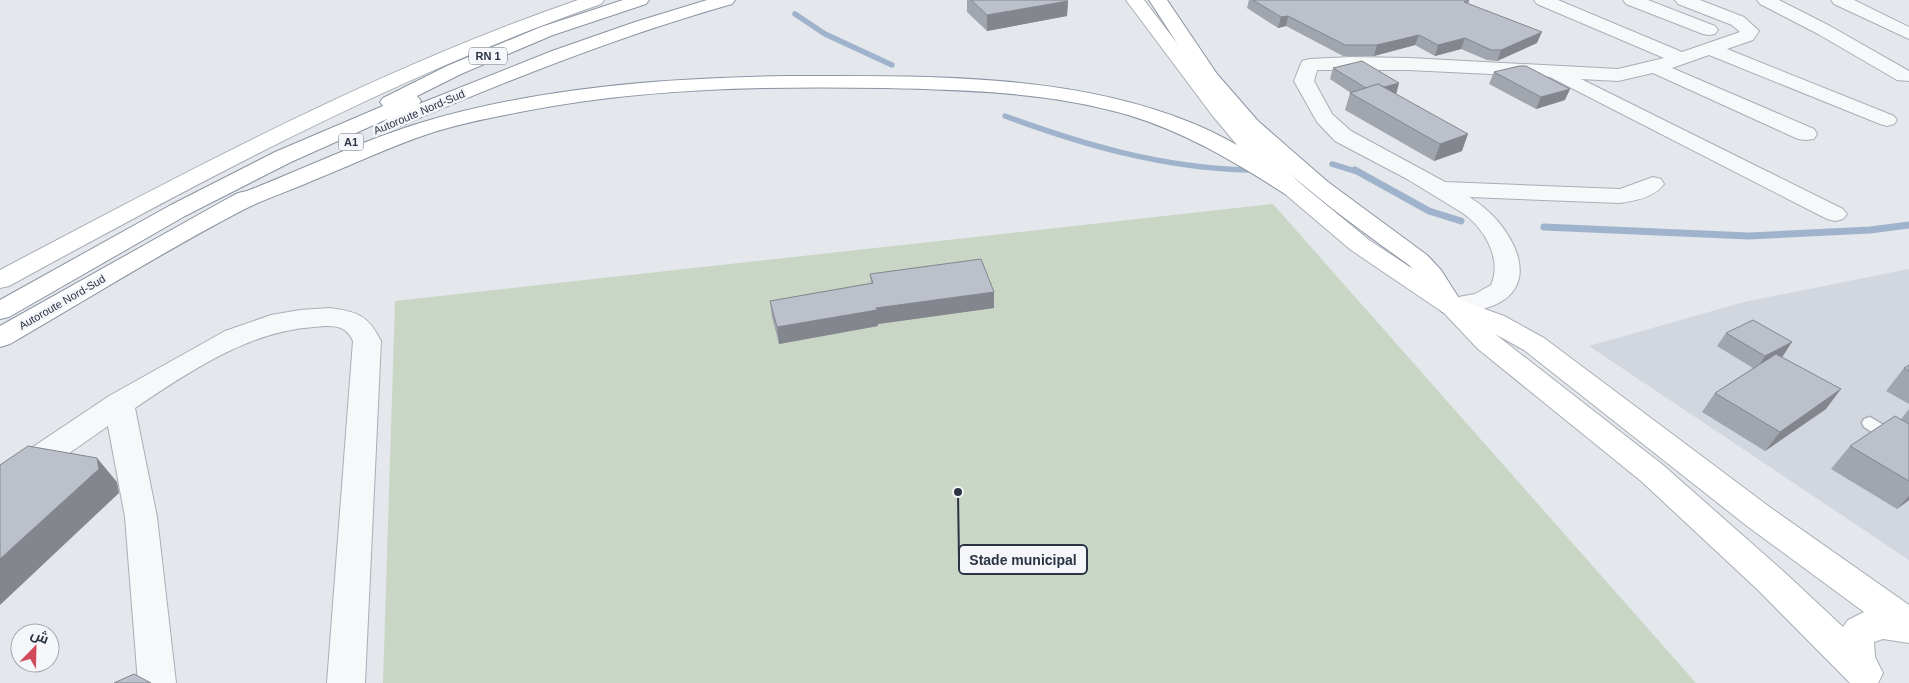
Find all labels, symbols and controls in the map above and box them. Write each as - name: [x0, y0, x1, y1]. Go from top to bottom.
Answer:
- road number: RN 1: [469, 48, 507, 64]
- street label: Autoroute Nord-Sud: [372, 87, 466, 137]
- road number: A1: [338, 134, 364, 150]
- street label: Autoroute Nord-Sud: [17, 272, 107, 332]
- callout: Stade municipal: [959, 545, 1087, 574]
- text: Stade municipal: [969, 552, 1077, 568]
- north arrow: [10, 623, 60, 673]
- text: ش: [28, 625, 52, 648]

